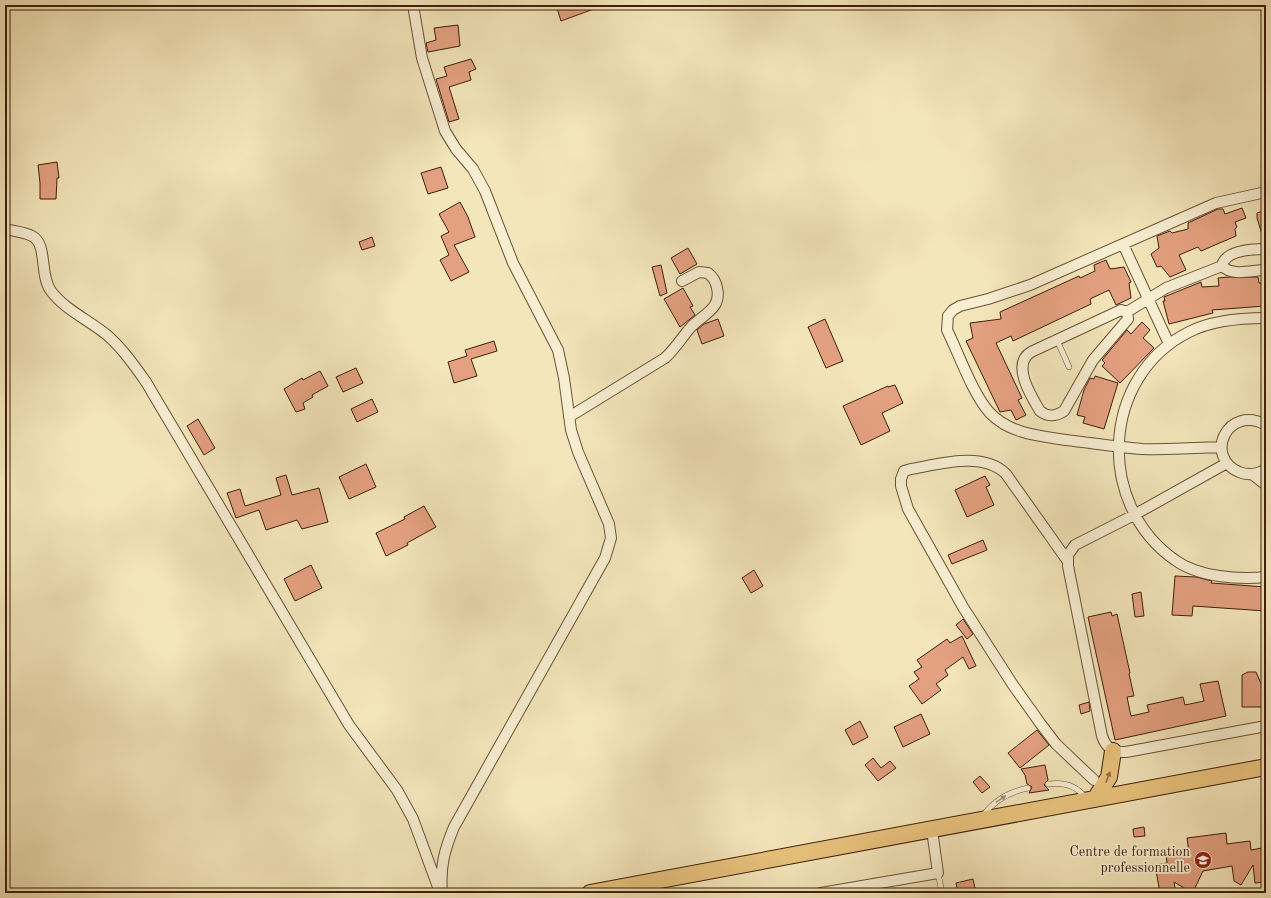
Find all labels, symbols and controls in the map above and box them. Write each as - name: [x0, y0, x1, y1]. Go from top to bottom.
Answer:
- one-way arrow: [1106, 770, 1112, 782]
- one-way arrow: [995, 795, 1006, 803]
- place label: Centre de formation professionnelle: [1069, 845, 1190, 875]
- school or university icon: Centre de formation professionnelle: [1193, 850, 1213, 870]

